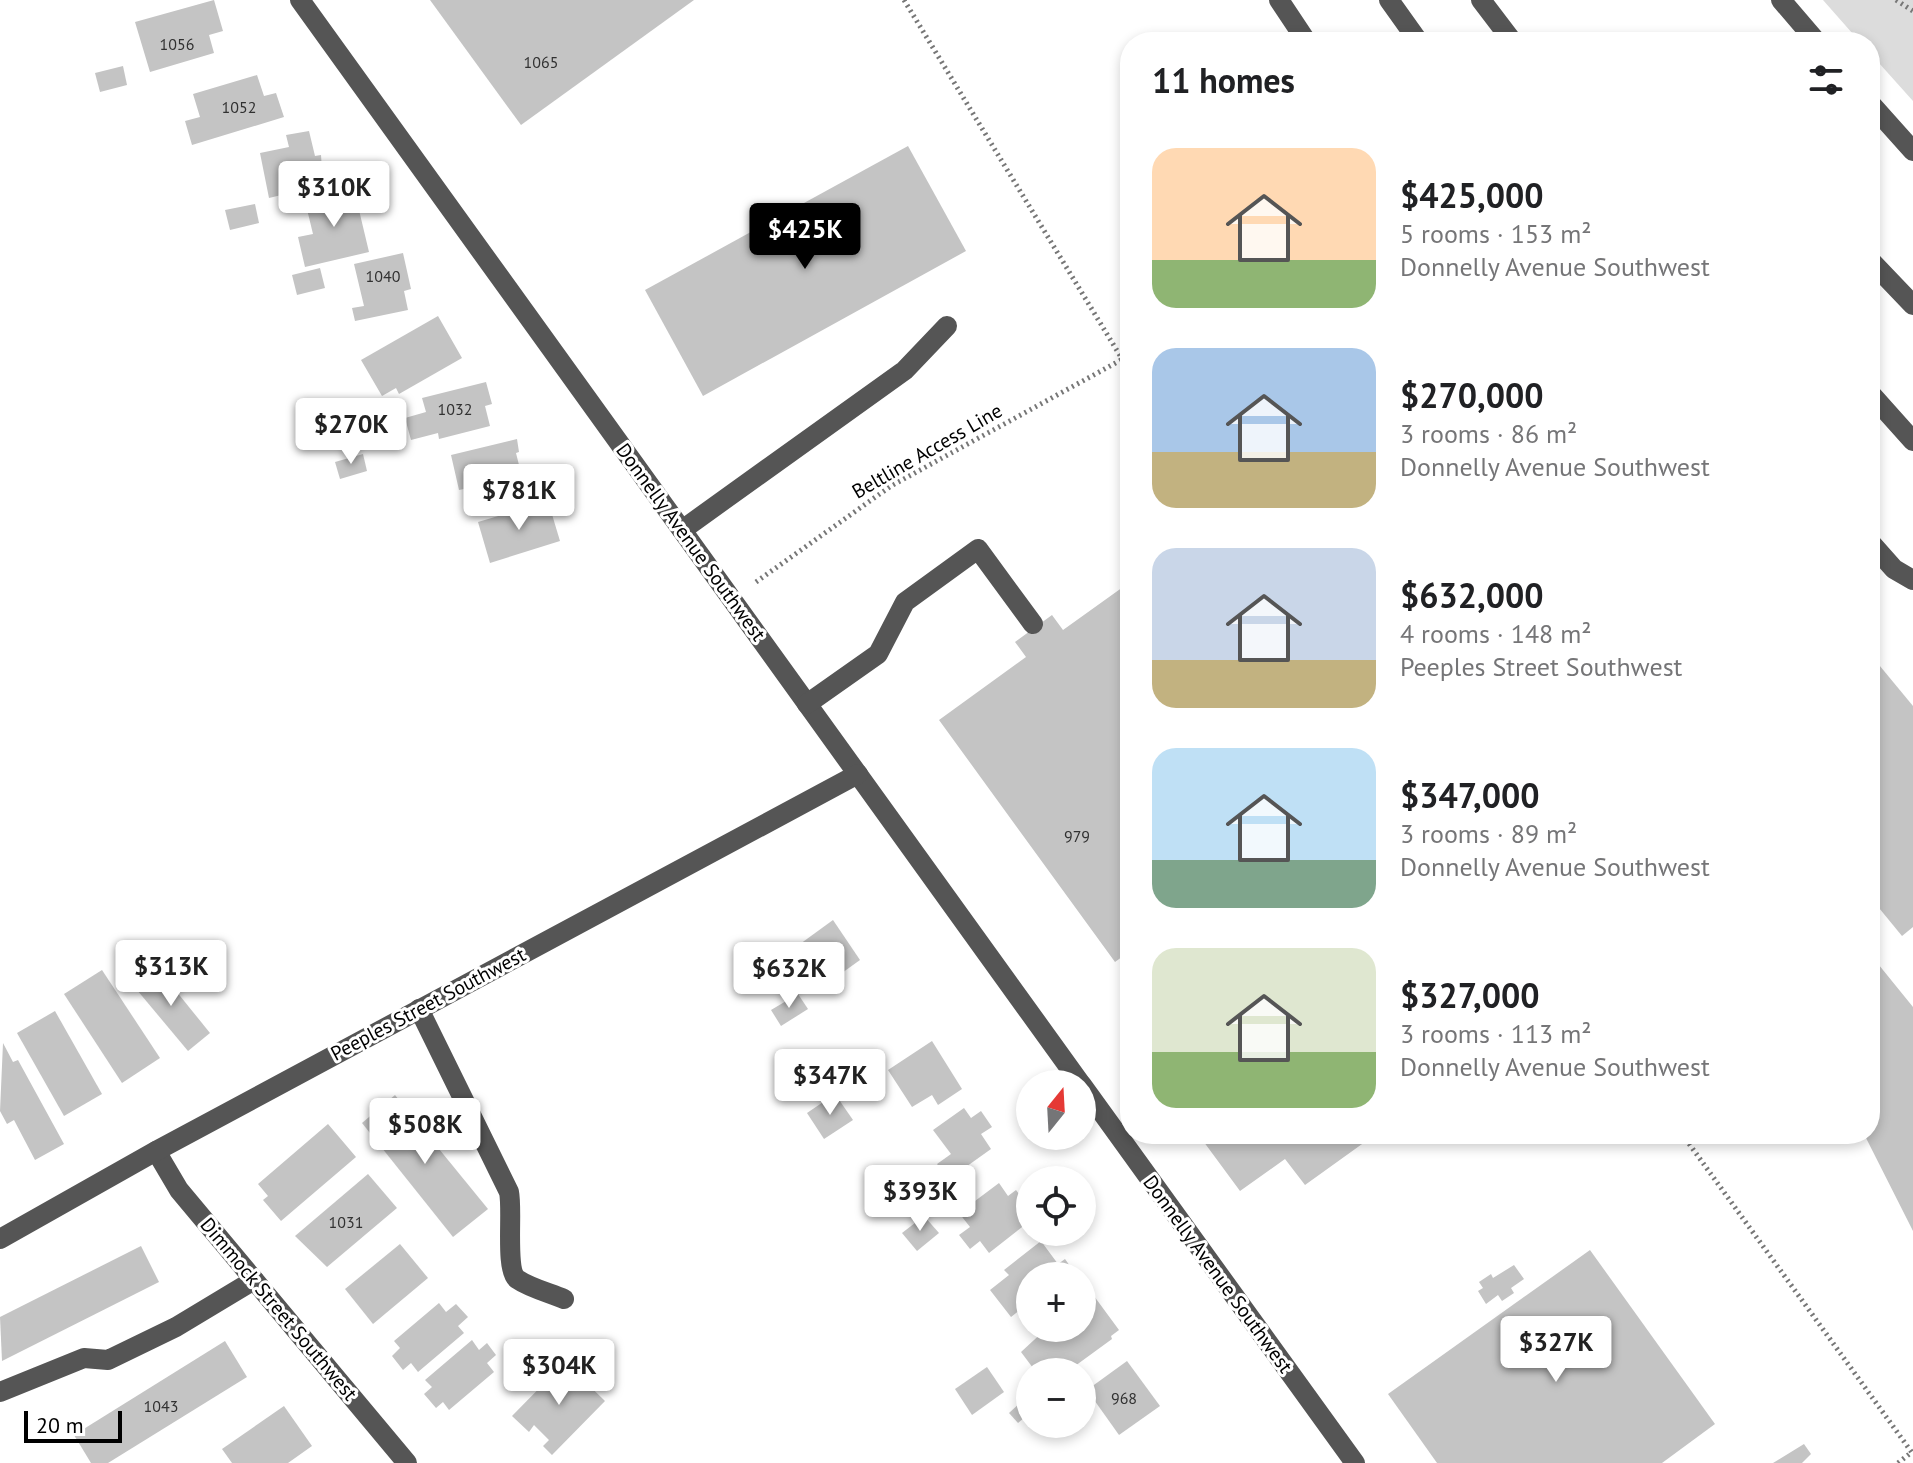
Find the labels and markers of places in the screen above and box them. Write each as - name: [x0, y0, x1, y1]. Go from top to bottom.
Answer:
- pin: $310K: [278, 161, 390, 229]
- pin: $425K: [749, 203, 861, 271]
- pin: $270K: [295, 398, 407, 466]
- pin: $781K: [463, 464, 575, 532]
- pin: $313K: [115, 940, 227, 1008]
- pin: $632K: [733, 942, 845, 1010]
- pin: $347K: [774, 1049, 886, 1117]
- pin: $508K: [369, 1098, 481, 1166]
- pin: $393K: [864, 1165, 976, 1233]
- pin: $327K: [1500, 1316, 1612, 1384]
- pin: $304K: [503, 1339, 615, 1407]

